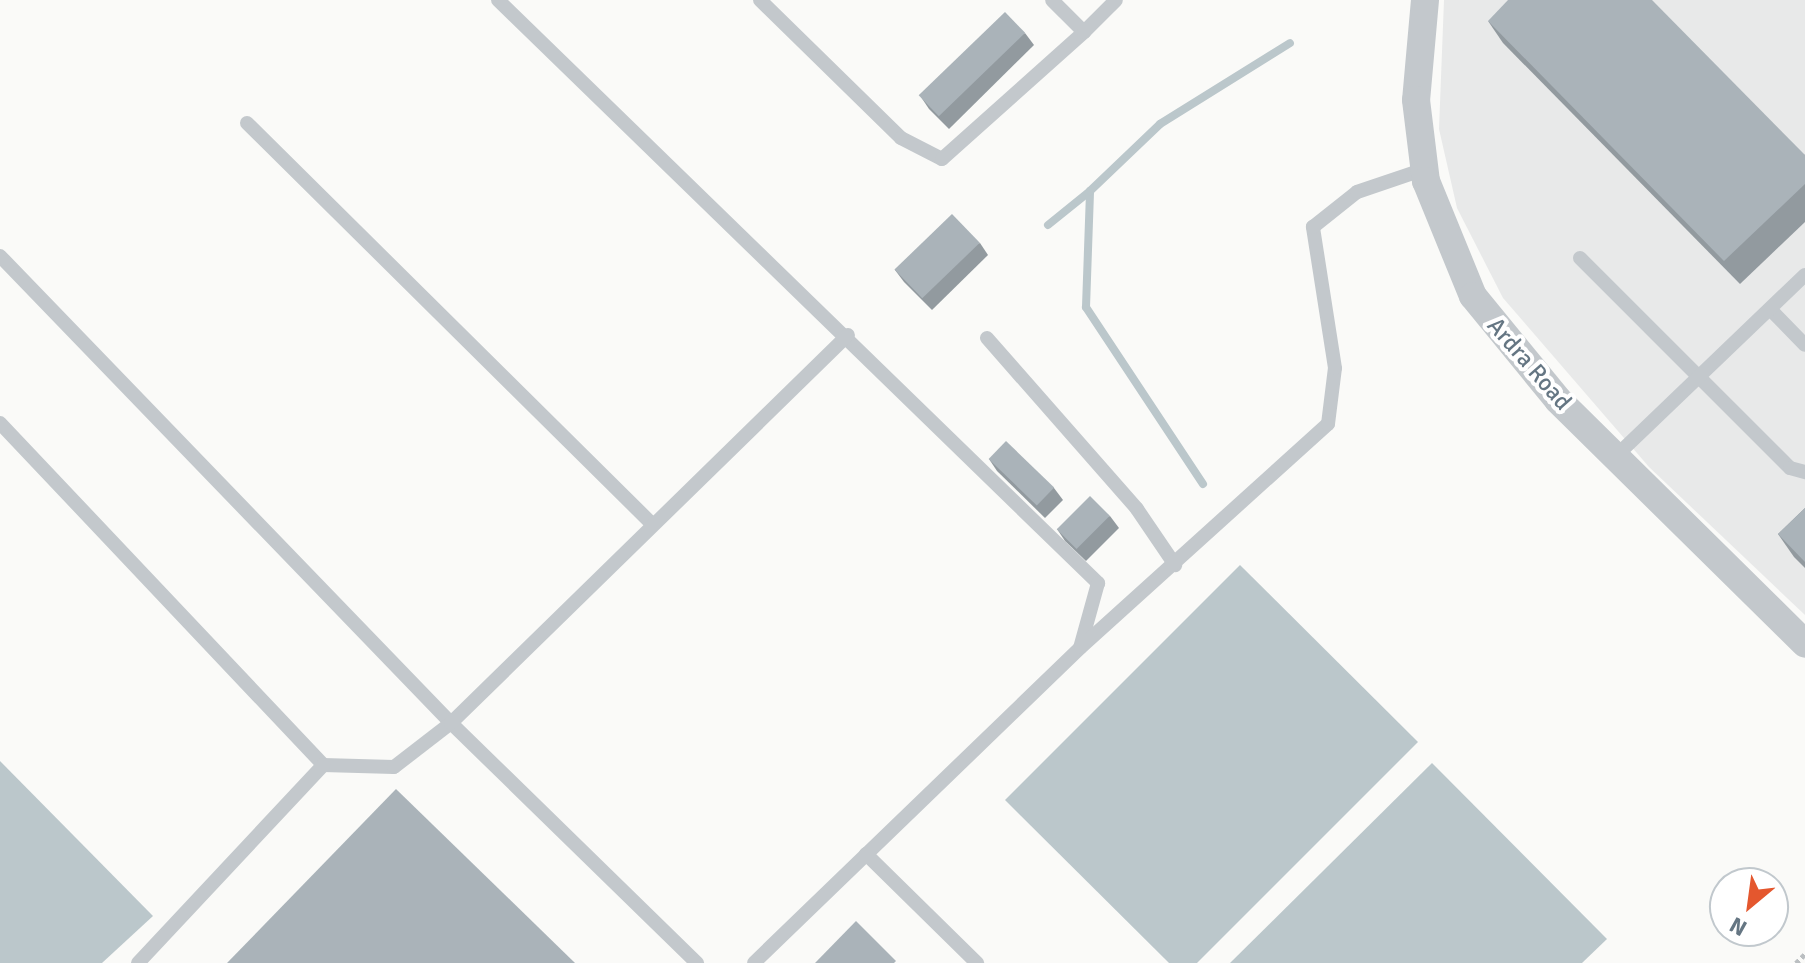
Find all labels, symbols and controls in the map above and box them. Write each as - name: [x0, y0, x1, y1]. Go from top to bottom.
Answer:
- street label: Ardra Road: [1481, 312, 1577, 416]
- north arrow: [1709, 867, 1789, 947]
- text: N: [1725, 911, 1751, 942]

